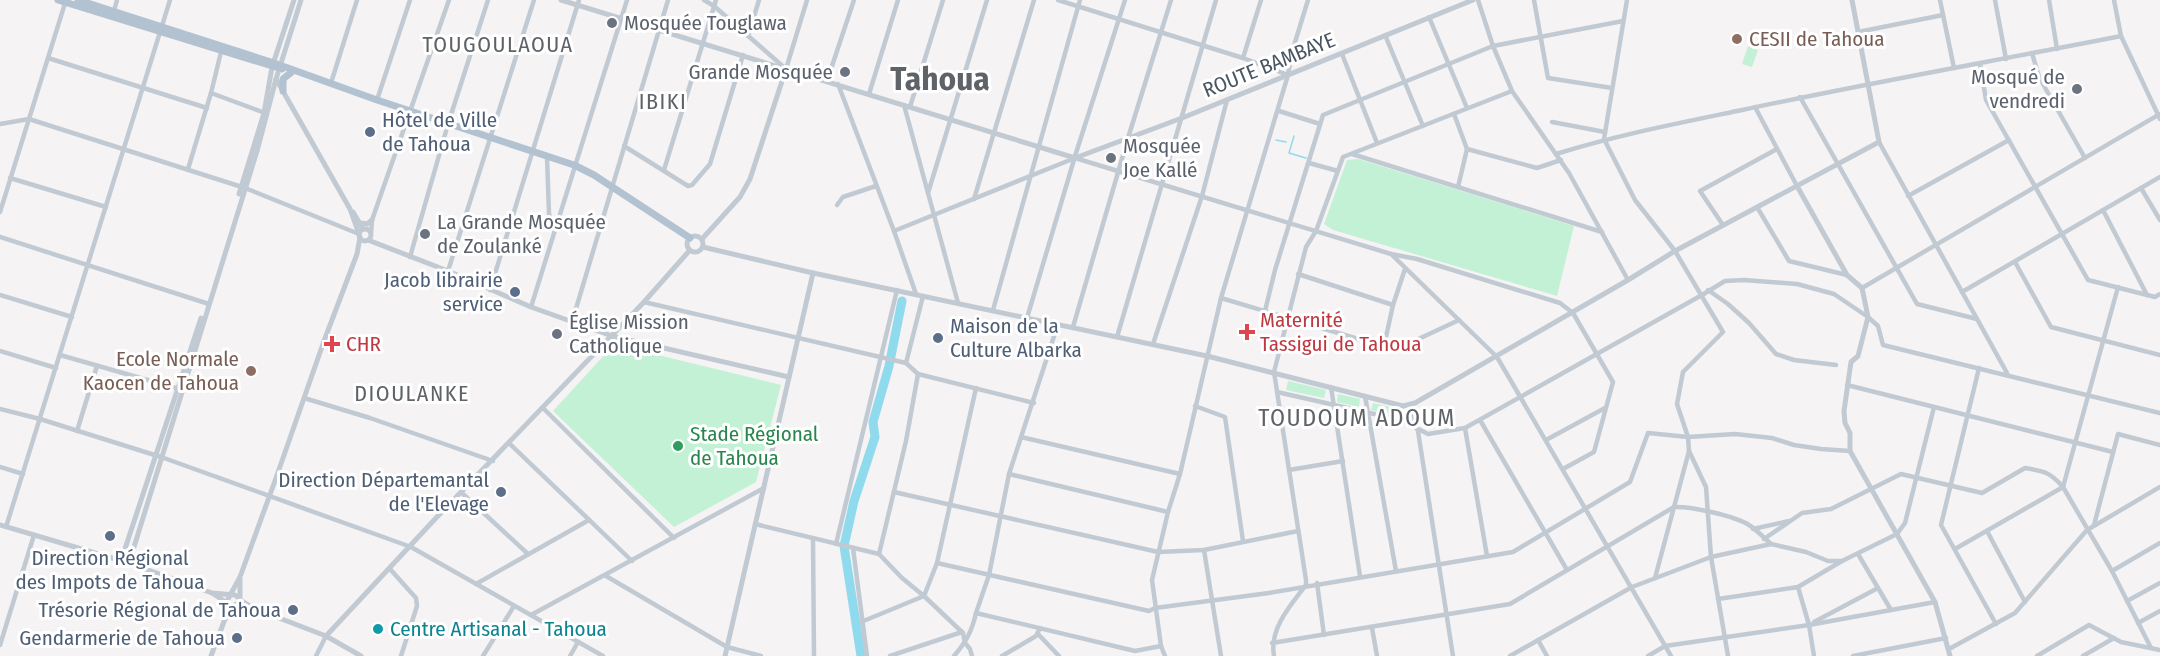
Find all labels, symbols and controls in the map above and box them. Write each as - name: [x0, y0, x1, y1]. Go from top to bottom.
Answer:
- place label: Mosquée Touglawa: [624, 10, 787, 36]
- marker: Mosquée Touglawa: [605, 16, 619, 30]
- place label: CESII de Tahoua: [1749, 26, 1885, 52]
- street label: ROUTE BAMBAYE: [1199, 27, 1339, 103]
- district label: TOUGOULAOUA: [422, 31, 574, 58]
- marker: CESII de Tahoua: [1730, 32, 1744, 46]
- place label: Grande Mosquée: [688, 59, 833, 85]
- district label: Tahoua: [890, 59, 990, 99]
- place label: Mosqué de vendredi: [1971, 64, 2065, 114]
- marker: Grande Mosquée: [838, 65, 852, 79]
- marker: Mosqué de vendredi: [2070, 82, 2084, 96]
- district label: IBIKI: [639, 88, 687, 115]
- place label: Hôtel de Ville de Tahoua: [382, 107, 497, 157]
- marker: Hôtel de Ville de Tahoua: [363, 125, 377, 139]
- place label: Mosquée Joe Kallé: [1123, 133, 1201, 183]
- marker: Mosquée Joe Kallé: [1104, 151, 1118, 165]
- place label: La Grande Mosquée de Zoulanké: [437, 209, 606, 259]
- marker: La Grande Mosquée de Zoulanké: [418, 227, 432, 241]
- place label: Jacob librairie service: [384, 267, 503, 317]
- marker: Jacob librairie service: [508, 285, 522, 299]
- place label: Maternité Tassigui de Tahoua: [1260, 307, 1422, 357]
- place label: Église Mission Catholique: [569, 309, 689, 359]
- place label: Maison de la Culture Albarka: [950, 313, 1082, 363]
- marker: Maternité Tassigui de Tahoua: [1238, 323, 1256, 341]
- marker: Église Mission Catholique: [550, 327, 564, 341]
- place label: CHR: [346, 331, 381, 357]
- marker: Maison de la Culture Albarka: [931, 331, 945, 345]
- marker: CHR: [323, 335, 341, 353]
- place label: Ecole Normale Kaocen de Tahoua: [83, 346, 239, 396]
- marker: Ecole Normale Kaocen de Tahoua: [244, 364, 258, 378]
- district label: DIOULANKE: [354, 380, 470, 407]
- district label: TOUDOUM ADOUM: [1258, 404, 1456, 432]
- place label: Stade Régional de Tahoua: [690, 421, 819, 471]
- marker: Stade Régional de Tahoua: [671, 439, 685, 453]
- place label: Direction Départemantal de l'Elevage: [278, 467, 489, 517]
- marker: Direction Départemantal de l'Elevage: [494, 485, 508, 499]
- marker: Direction Régional des Impots de Tahoua: [103, 529, 117, 543]
- place label: Direction Régional des Impots de Tahoua: [15, 545, 205, 595]
- place label: Trésorie Régional de Tahoua: [39, 597, 281, 623]
- marker: Trésorie Régional de Tahoua: [286, 603, 300, 617]
- place label: Centre Artisanal - Tahoua: [390, 616, 607, 642]
- marker: Centre Artisanal - Tahoua: [371, 622, 385, 636]
- place label: Gendarmerie de Tahoua: [19, 625, 225, 651]
- marker: Gendarmerie de Tahoua: [230, 631, 244, 645]

